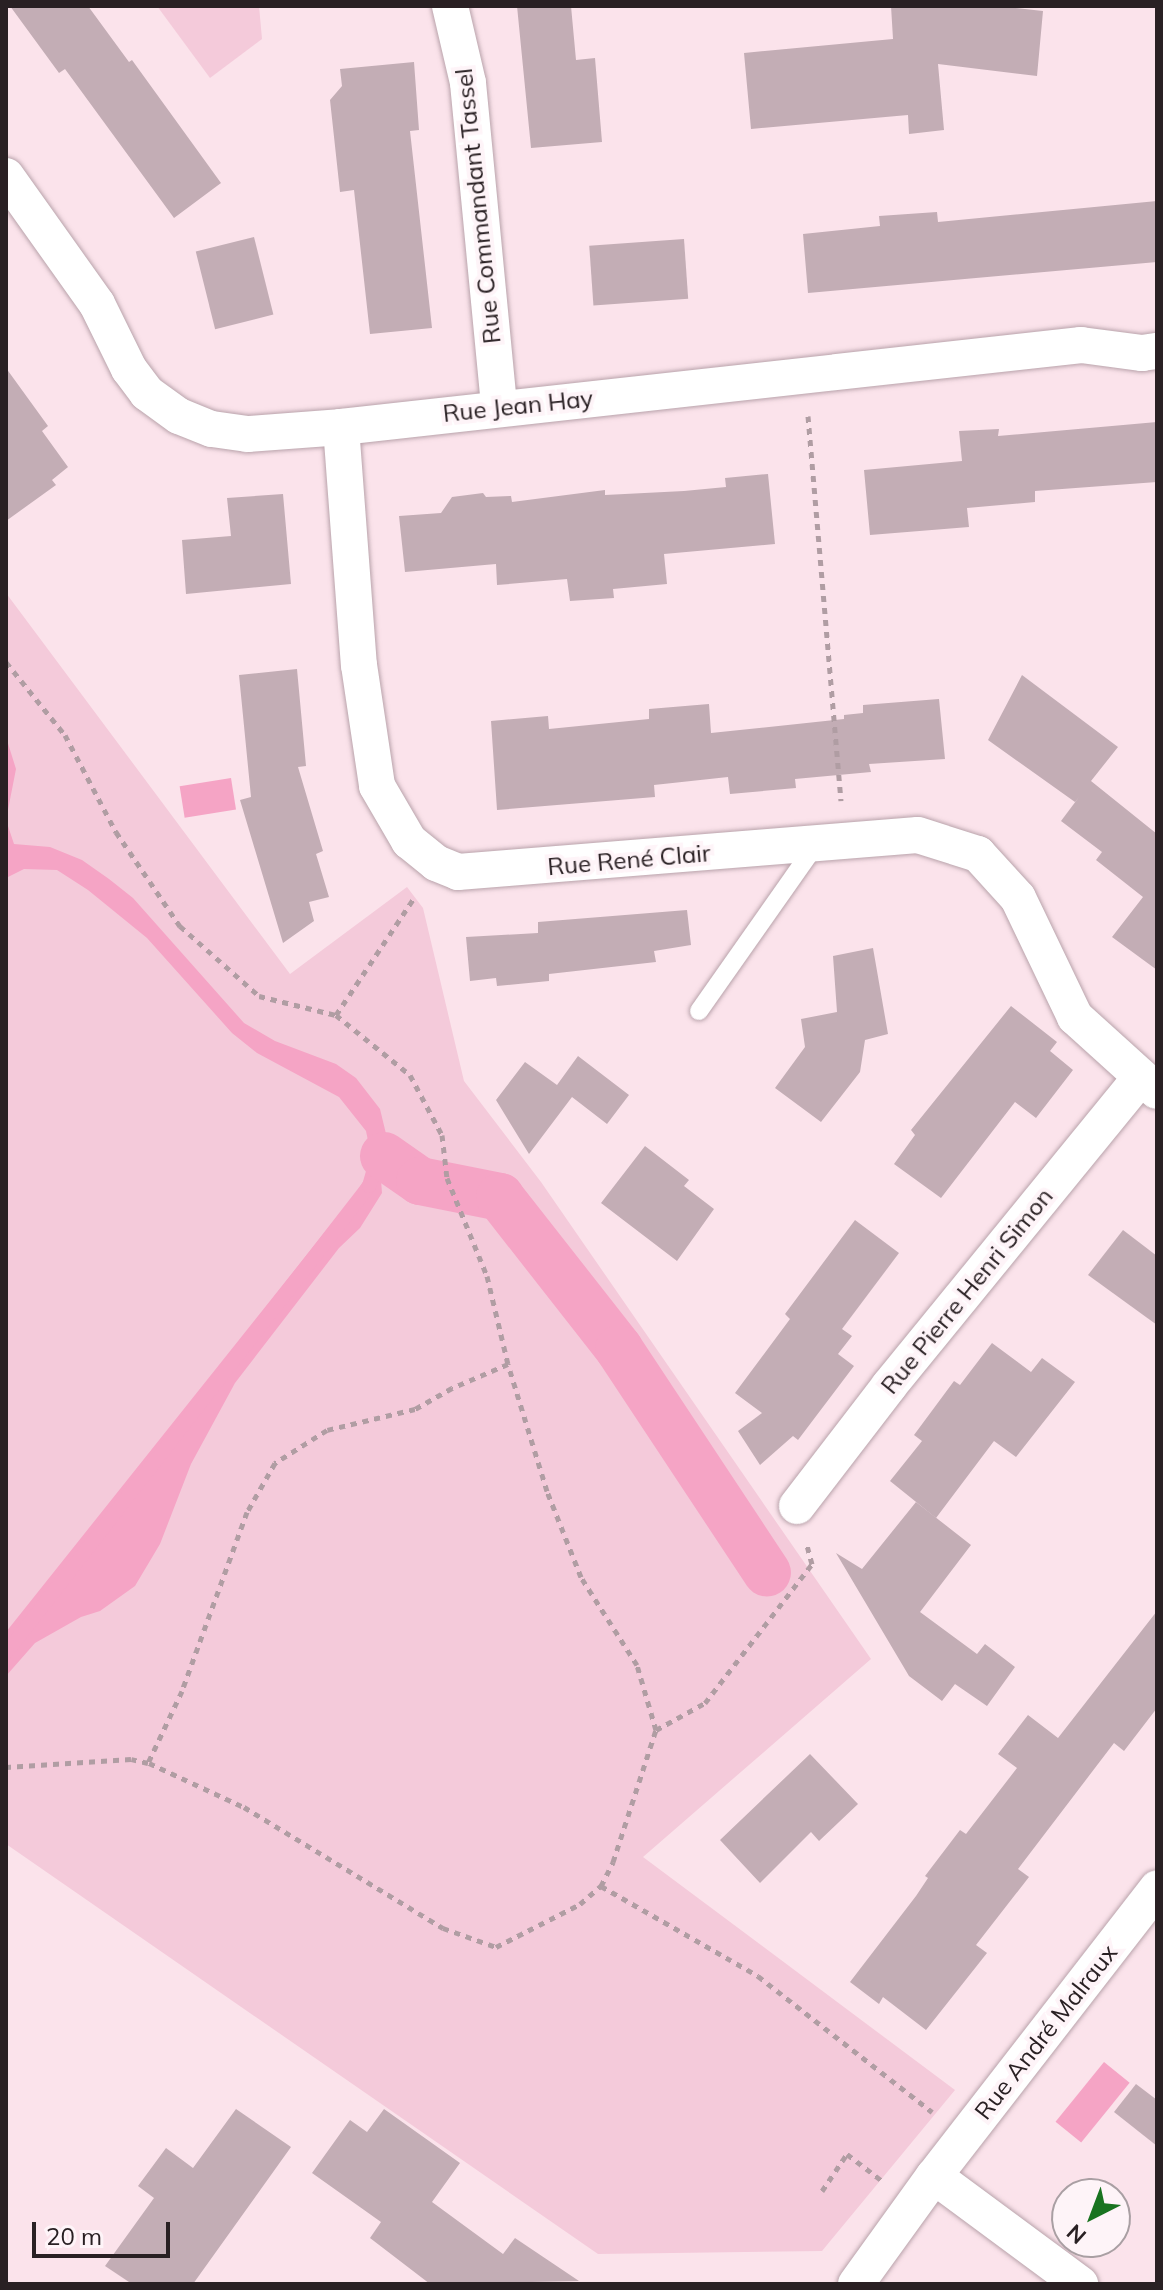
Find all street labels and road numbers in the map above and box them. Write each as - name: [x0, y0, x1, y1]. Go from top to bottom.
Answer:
- street label: Rue Commandant Tassel: [449, 67, 507, 345]
- street label: Rue Jean Hay: [441, 384, 595, 428]
- street label: Rue René Clair: [546, 839, 712, 881]
- street label: Rue Pierre Henri Simon: [875, 1182, 1059, 1400]
- street label: Rue André Malraux: [969, 1939, 1123, 2125]

